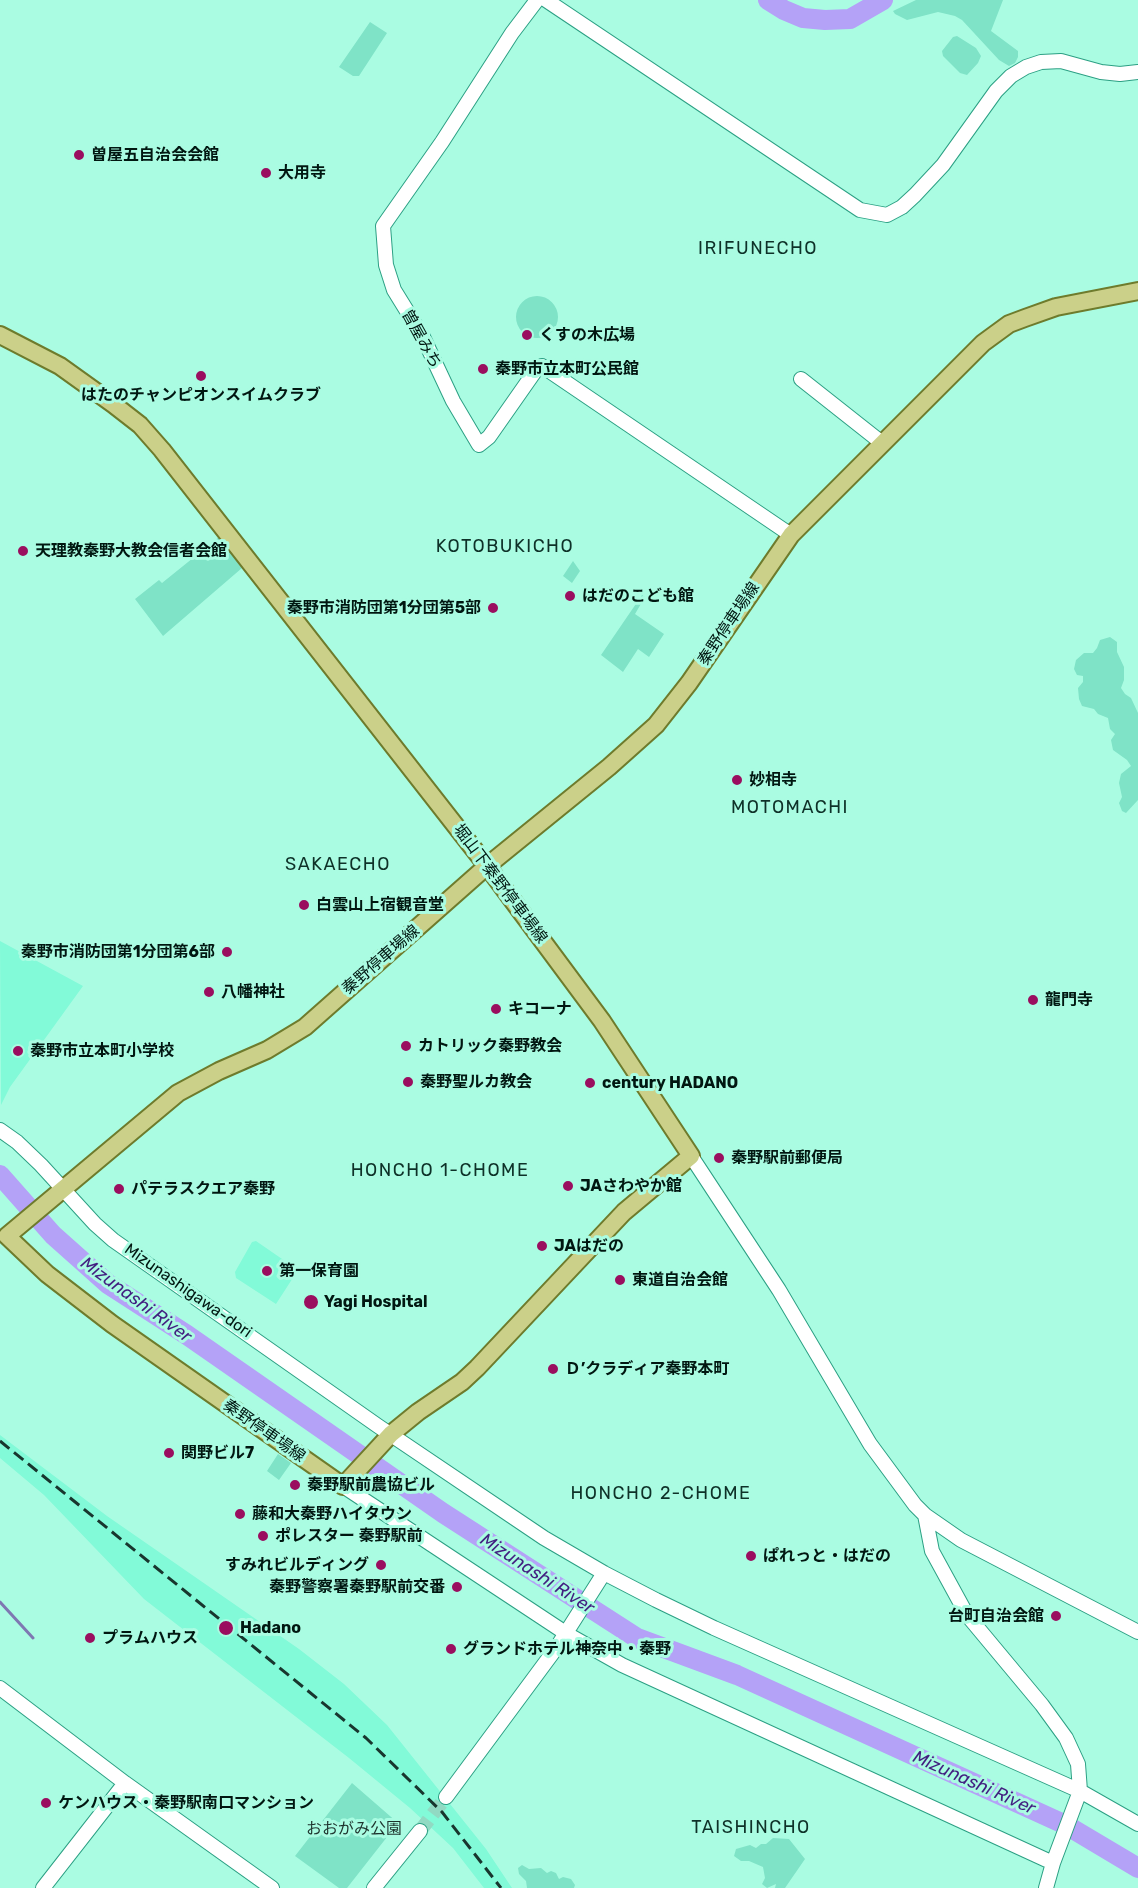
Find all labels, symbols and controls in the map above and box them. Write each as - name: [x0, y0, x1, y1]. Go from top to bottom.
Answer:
- place label: 曽屋五自治会会館: [91, 145, 219, 165]
- marker: 曽屋五自治会会館: [72, 148, 86, 162]
- place label: 大用寺: [278, 163, 326, 183]
- marker: 大用寺: [259, 166, 273, 180]
- district label: IRIFUNECHO: [698, 238, 818, 260]
- street label: 曽屋みち: [397, 306, 445, 372]
- place label: くすの木広場: [539, 325, 635, 345]
- marker: くすの木広場: [520, 328, 534, 342]
- place label: 秦野市立本町公民館: [495, 359, 639, 379]
- marker: 秦野市立本町公民館: [476, 362, 490, 376]
- marker: はたのチャンピオンスイムクラブ: [194, 369, 208, 383]
- place label: はたのチャンピオンスイムクラブ: [81, 385, 321, 405]
- district label: KOTOBUKICHO: [436, 536, 574, 558]
- place label: 天理教秦野大教会信者会館: [35, 541, 227, 561]
- marker: 天理教秦野大教会信者会館: [16, 544, 30, 558]
- street label: 秦野停車場線: [694, 579, 764, 669]
- place label: はだのこども館: [582, 586, 694, 606]
- marker: はだのこども館: [563, 589, 577, 603]
- place label: 秦野市消防団第1分団第5部: [287, 598, 481, 618]
- marker: 秦野市消防団第1分団第5部: [486, 601, 500, 615]
- place label: 妙相寺: [749, 770, 797, 790]
- marker: 妙相寺: [730, 773, 744, 787]
- district label: MOTOMACHI: [731, 797, 849, 819]
- street label: 堀山下秦野停車場線: [449, 821, 551, 947]
- district label: SAKAECHO: [285, 854, 391, 876]
- place label: 白雲山上宿観音堂: [316, 895, 444, 915]
- marker: 白雲山上宿観音堂: [297, 898, 311, 912]
- street label: 秦野停車場線: [338, 921, 424, 999]
- place label: 秦野市消防団第1分団第6部: [21, 942, 215, 962]
- marker: 秦野市消防団第1分団第6部: [220, 945, 234, 959]
- place label: 八幡神社: [221, 982, 285, 1002]
- marker: 八幡神社: [202, 985, 216, 999]
- place label: 龍門寺: [1045, 990, 1093, 1010]
- marker: 龍門寺: [1026, 993, 1040, 1007]
- place label: キコーナ: [508, 999, 572, 1019]
- marker: キコーナ: [489, 1002, 503, 1016]
- place label: カトリック秦野教会: [418, 1036, 562, 1056]
- marker: カトリック秦野教会: [399, 1039, 413, 1053]
- place label: 秦野市立本町小学校: [30, 1041, 174, 1061]
- marker: 秦野市立本町小学校: [11, 1044, 25, 1058]
- place label: 秦野聖ルカ教会: [420, 1072, 532, 1092]
- place label: century HADANO: [602, 1073, 738, 1093]
- marker: 秦野聖ルカ教会: [401, 1075, 415, 1089]
- marker: century HADANO: [583, 1076, 597, 1090]
- place label: 秦野駅前郵便局: [731, 1148, 843, 1168]
- marker: 秦野駅前郵便局: [712, 1151, 726, 1165]
- district label: HONCHO 1-CHOME: [351, 1160, 529, 1182]
- place label: JAさわやか館: [580, 1176, 682, 1196]
- place label: パテラスクエア秦野: [131, 1179, 275, 1199]
- marker: JAさわやか館: [561, 1179, 575, 1193]
- marker: パテラスクエア秦野: [112, 1182, 126, 1196]
- place label: JAはだの: [554, 1236, 624, 1256]
- marker: JAはだの: [535, 1239, 549, 1253]
- street label: Mizunashigawa-dori: [121, 1240, 255, 1342]
- water label: Mizunashi River: [76, 1253, 196, 1347]
- place label: 第一保育園: [279, 1261, 359, 1281]
- marker: 第一保育園: [260, 1264, 274, 1278]
- place label: 東道自治会館: [632, 1270, 728, 1290]
- marker: 東道自治会館: [613, 1273, 627, 1287]
- place label: Yagi Hospital: [324, 1292, 428, 1312]
- marker: Yagi Hospital: [302, 1293, 320, 1311]
- place label: Ｄ’クラディア秦野本町: [565, 1359, 729, 1379]
- marker: Ｄ’クラディア秦野本町: [546, 1362, 560, 1376]
- street label: 秦野停車場線: [219, 1396, 309, 1466]
- place label: 関野ビル7: [181, 1443, 254, 1463]
- marker: 関野ビル7: [162, 1446, 176, 1460]
- place label: 秦野駅前農協ビル: [307, 1475, 435, 1495]
- marker: 秦野駅前農協ビル: [288, 1478, 302, 1492]
- district label: HONCHO 2-CHOME: [570, 1483, 752, 1505]
- place label: 藤和大秦野ハイタウン: [252, 1504, 412, 1524]
- marker: 藤和大秦野ハイタウン: [233, 1507, 247, 1521]
- place label: ポレスター 秦野駅前: [275, 1526, 422, 1546]
- marker: ポレスター 秦野駅前: [256, 1529, 270, 1543]
- water label: Mizunashi River: [476, 1529, 598, 1619]
- place label: ぱれっと・はだの: [763, 1546, 891, 1566]
- marker: ぱれっと・はだの: [744, 1549, 758, 1563]
- place label: すみれビルディング: [225, 1555, 369, 1575]
- marker: すみれビルディング: [374, 1558, 388, 1572]
- place label: 秦野警察署秦野駅前交番: [269, 1577, 445, 1597]
- marker: 秦野警察署秦野駅前交番: [450, 1580, 464, 1594]
- place label: 台町自治会館: [948, 1606, 1044, 1626]
- marker: 台町自治会館: [1049, 1609, 1063, 1623]
- place label: Hadano: [240, 1618, 301, 1638]
- marker: Hadano: [217, 1619, 235, 1637]
- place label: プラムハウス: [102, 1628, 198, 1648]
- marker: プラムハウス: [83, 1631, 97, 1645]
- place label: グランドホテル神奈中・秦野: [463, 1639, 671, 1659]
- marker: グランドホテル神奈中・秦野: [444, 1642, 458, 1656]
- water label: Mizunashi River: [909, 1746, 1039, 1820]
- place label: ケンハウス・秦野駅南口マンション: [58, 1793, 314, 1813]
- marker: ケンハウス・秦野駅南口マンション: [39, 1796, 53, 1810]
- district label: TAISHINCHO: [691, 1817, 811, 1839]
- park label: おおがみ公園: [306, 1819, 402, 1839]

